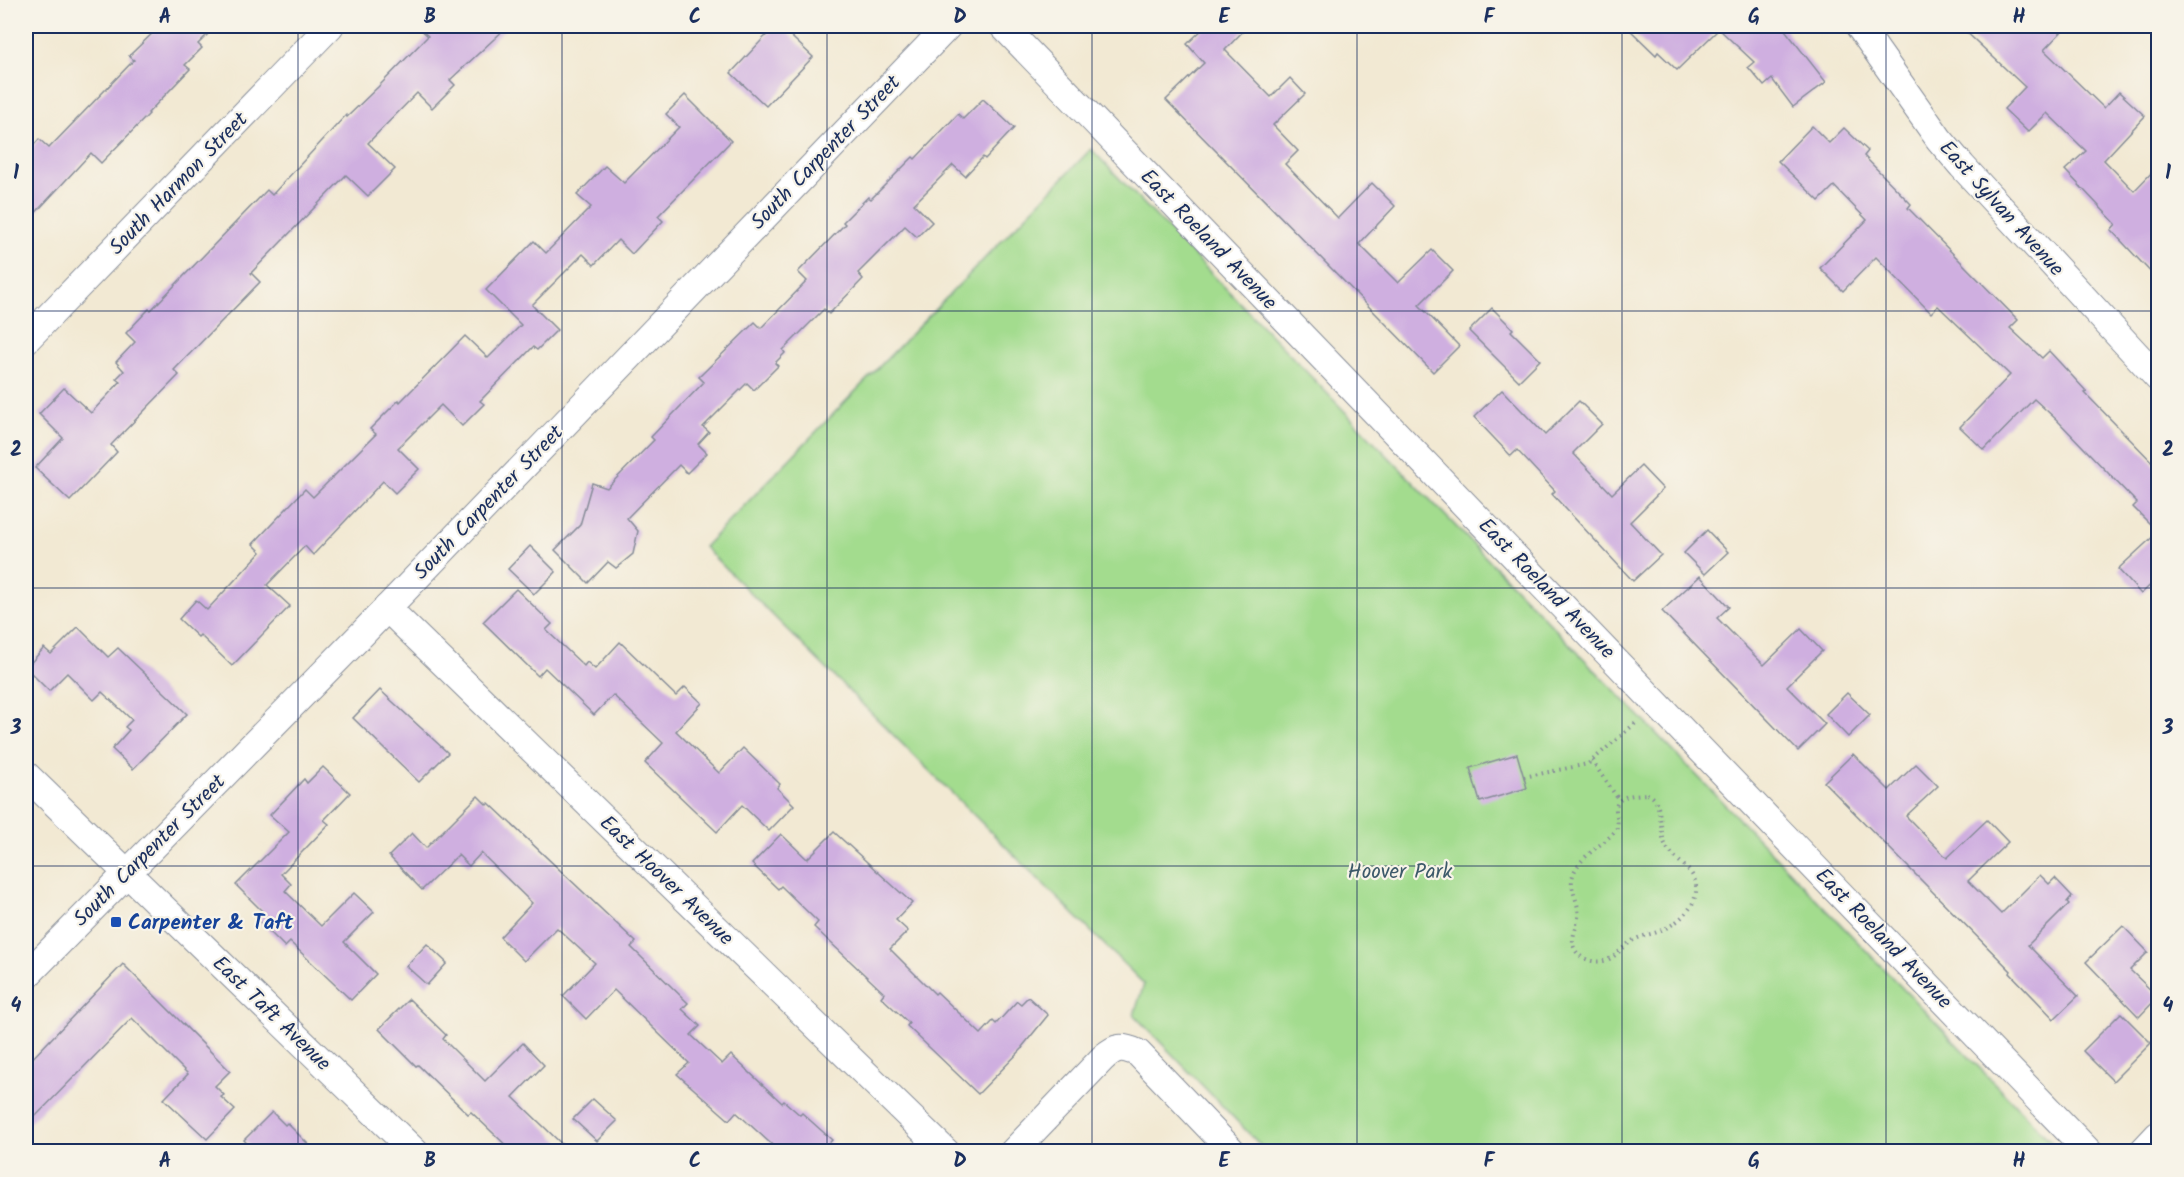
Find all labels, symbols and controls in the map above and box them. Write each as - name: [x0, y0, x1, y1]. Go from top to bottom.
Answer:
- text: A: [159, 2, 171, 34]
- text: B: [424, 2, 436, 34]
- text: C: [689, 2, 701, 34]
- text: D: [953, 2, 967, 34]
- text: E: [1218, 2, 1230, 34]
- text: F: [1484, 2, 1496, 34]
- text: G: [1748, 2, 1760, 34]
- text: H: [2012, 2, 2026, 34]
- street label: South Carpenter Street: [743, 67, 910, 238]
- street label: South Harmon Street: [102, 104, 257, 263]
- street label: East Sylvan Avenue: [1930, 133, 2072, 285]
- text: 1: [13, 158, 19, 190]
- text: 1: [2165, 158, 2171, 190]
- street label: East Roeland Avenue: [1132, 162, 1285, 319]
- street label: South Carpenter Street: [406, 417, 573, 588]
- text: 2: [10, 435, 22, 467]
- text: 2: [2162, 435, 2174, 467]
- street label: East Roeland Avenue: [1470, 511, 1623, 668]
- text: 3: [10, 713, 22, 745]
- text: 3: [2162, 713, 2174, 745]
- street label: South Carpenter Street: [66, 766, 235, 935]
- street label: East Hoover Avenue: [591, 808, 741, 955]
- park label: Hoover Park: [1348, 856, 1453, 889]
- street label: East Roeland Avenue: [1807, 861, 1960, 1018]
- place label: Carpenter & Taft: [128, 907, 294, 940]
- marker: Carpenter & Taft: [109, 915, 123, 929]
- street label: East Taft Avenue: [204, 948, 339, 1080]
- text: 4: [11, 991, 22, 1023]
- text: 4: [2163, 991, 2174, 1023]
- text: A: [159, 1146, 171, 1177]
- text: B: [424, 1146, 436, 1177]
- text: C: [689, 1146, 701, 1177]
- text: D: [953, 1146, 967, 1177]
- text: E: [1218, 1146, 1230, 1177]
- text: F: [1484, 1146, 1496, 1177]
- text: G: [1748, 1146, 1760, 1177]
- text: H: [2012, 1146, 2026, 1177]

